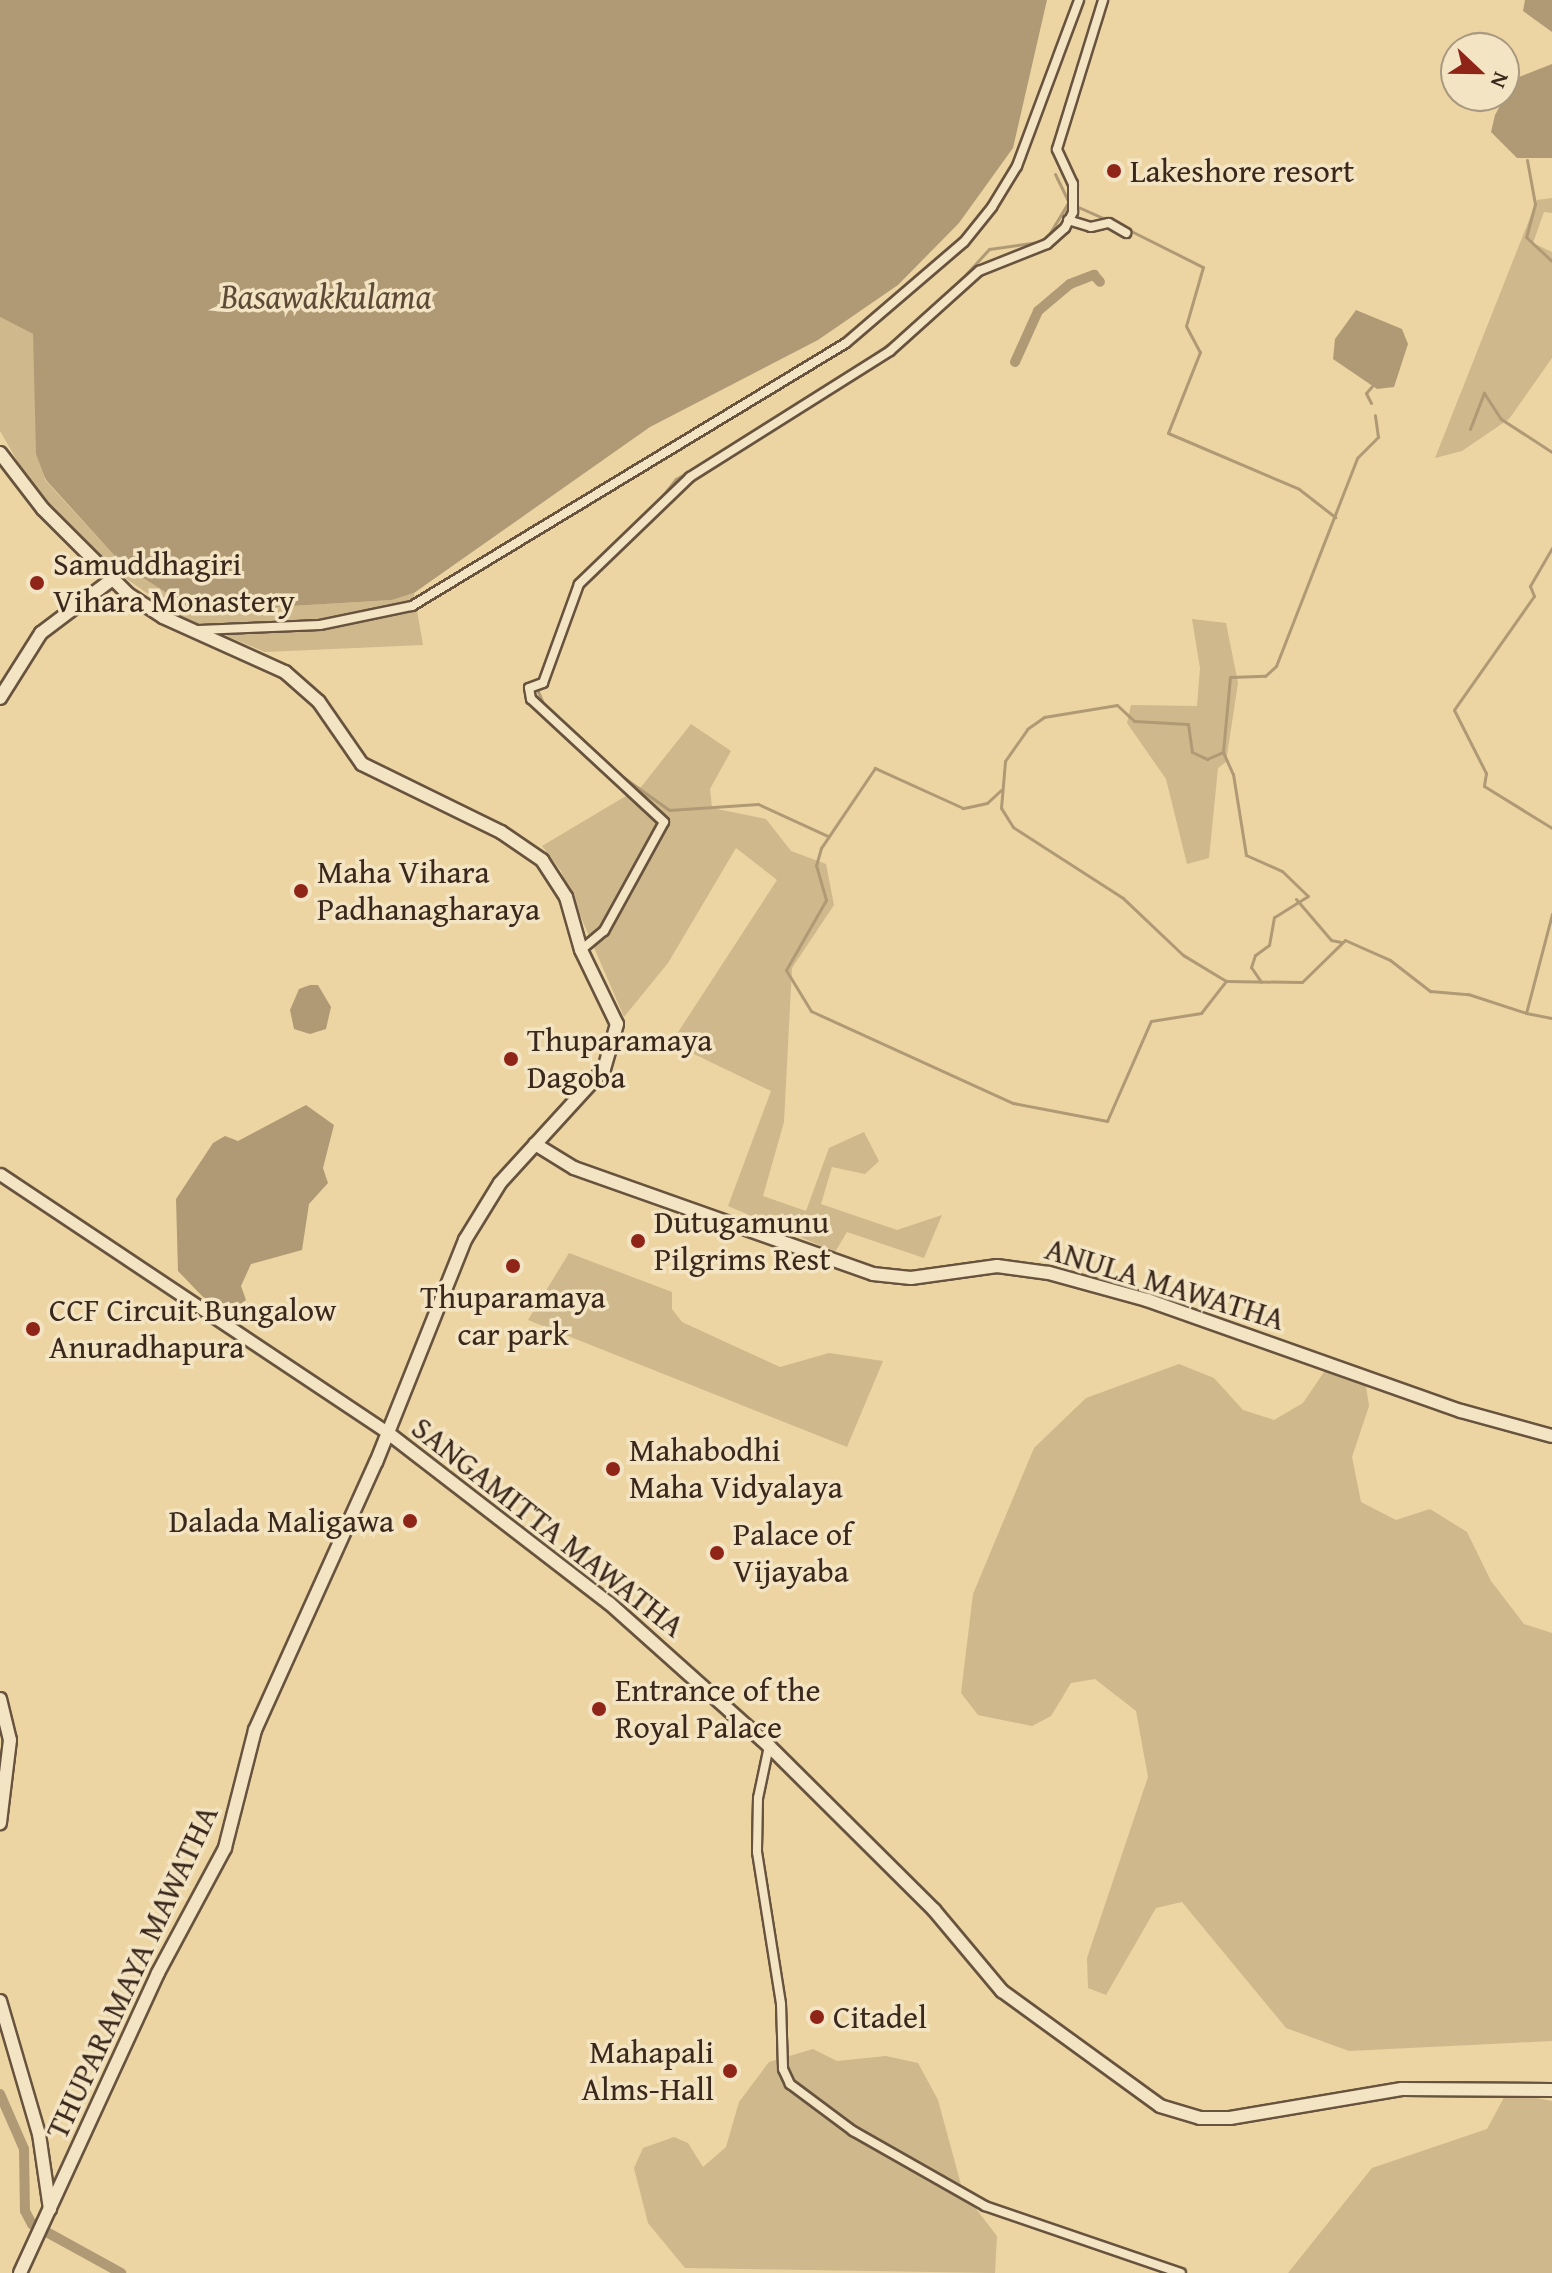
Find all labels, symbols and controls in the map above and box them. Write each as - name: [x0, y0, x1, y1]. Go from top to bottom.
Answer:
- north arrow: [1440, 32, 1520, 112]
- text: N: [1483, 67, 1518, 93]
- place label: Lakeshore resort: [1130, 152, 1354, 190]
- marker: Lakeshore resort: [1105, 162, 1123, 180]
- water label: Basawakkulama: [220, 276, 432, 316]
- place label: Samuddhagiri Vihara Monastery: [53, 546, 295, 621]
- marker: Samuddhagiri Vihara Monastery: [28, 574, 46, 592]
- place label: Maha Vihara Padhanagharaya: [317, 854, 540, 929]
- marker: Maha Vihara Padhanagharaya: [292, 882, 310, 900]
- place label: Thuparamaya Dagoba: [527, 1022, 712, 1097]
- marker: Thuparamaya Dagoba: [502, 1050, 520, 1068]
- place label: Dutugamunu Pilgrims Rest: [654, 1204, 831, 1279]
- street label: ANULA MAWATHA: [1041, 1229, 1289, 1339]
- marker: Dutugamunu Pilgrims Rest: [629, 1232, 647, 1250]
- marker: Thuparamaya car park: [504, 1257, 522, 1275]
- place label: Thuparamaya car park: [420, 1279, 606, 1354]
- place label: CCF Circuit Bungalow Anuradhapura: [49, 1292, 336, 1367]
- marker: CCF Circuit Bungalow Anuradhapura: [24, 1320, 42, 1338]
- street label: SANGAMITTA MAWATHA: [404, 1409, 692, 1645]
- place label: Mahabodhi Maha Vidyalaya: [629, 1432, 843, 1507]
- marker: Mahabodhi Maha Vidyalaya: [604, 1460, 622, 1478]
- place label: Dalada Maligawa: [169, 1502, 394, 1540]
- marker: Dalada Maligawa: [401, 1512, 419, 1530]
- place label: Palace of Vijayaba: [733, 1516, 852, 1591]
- marker: Palace of Vijayaba: [708, 1544, 726, 1562]
- place label: Entrance of the Royal Palace: [615, 1672, 821, 1747]
- marker: Entrance of the Royal Palace: [590, 1700, 608, 1718]
- street label: THUPARAMAYA MAWATHA: [38, 1799, 226, 2145]
- place label: Citadel: [833, 1998, 927, 2036]
- marker: Citadel: [808, 2008, 826, 2026]
- place label: Mahapali Alms-Hall: [581, 2034, 714, 2109]
- marker: Mahapali Alms-Hall: [721, 2062, 739, 2080]

